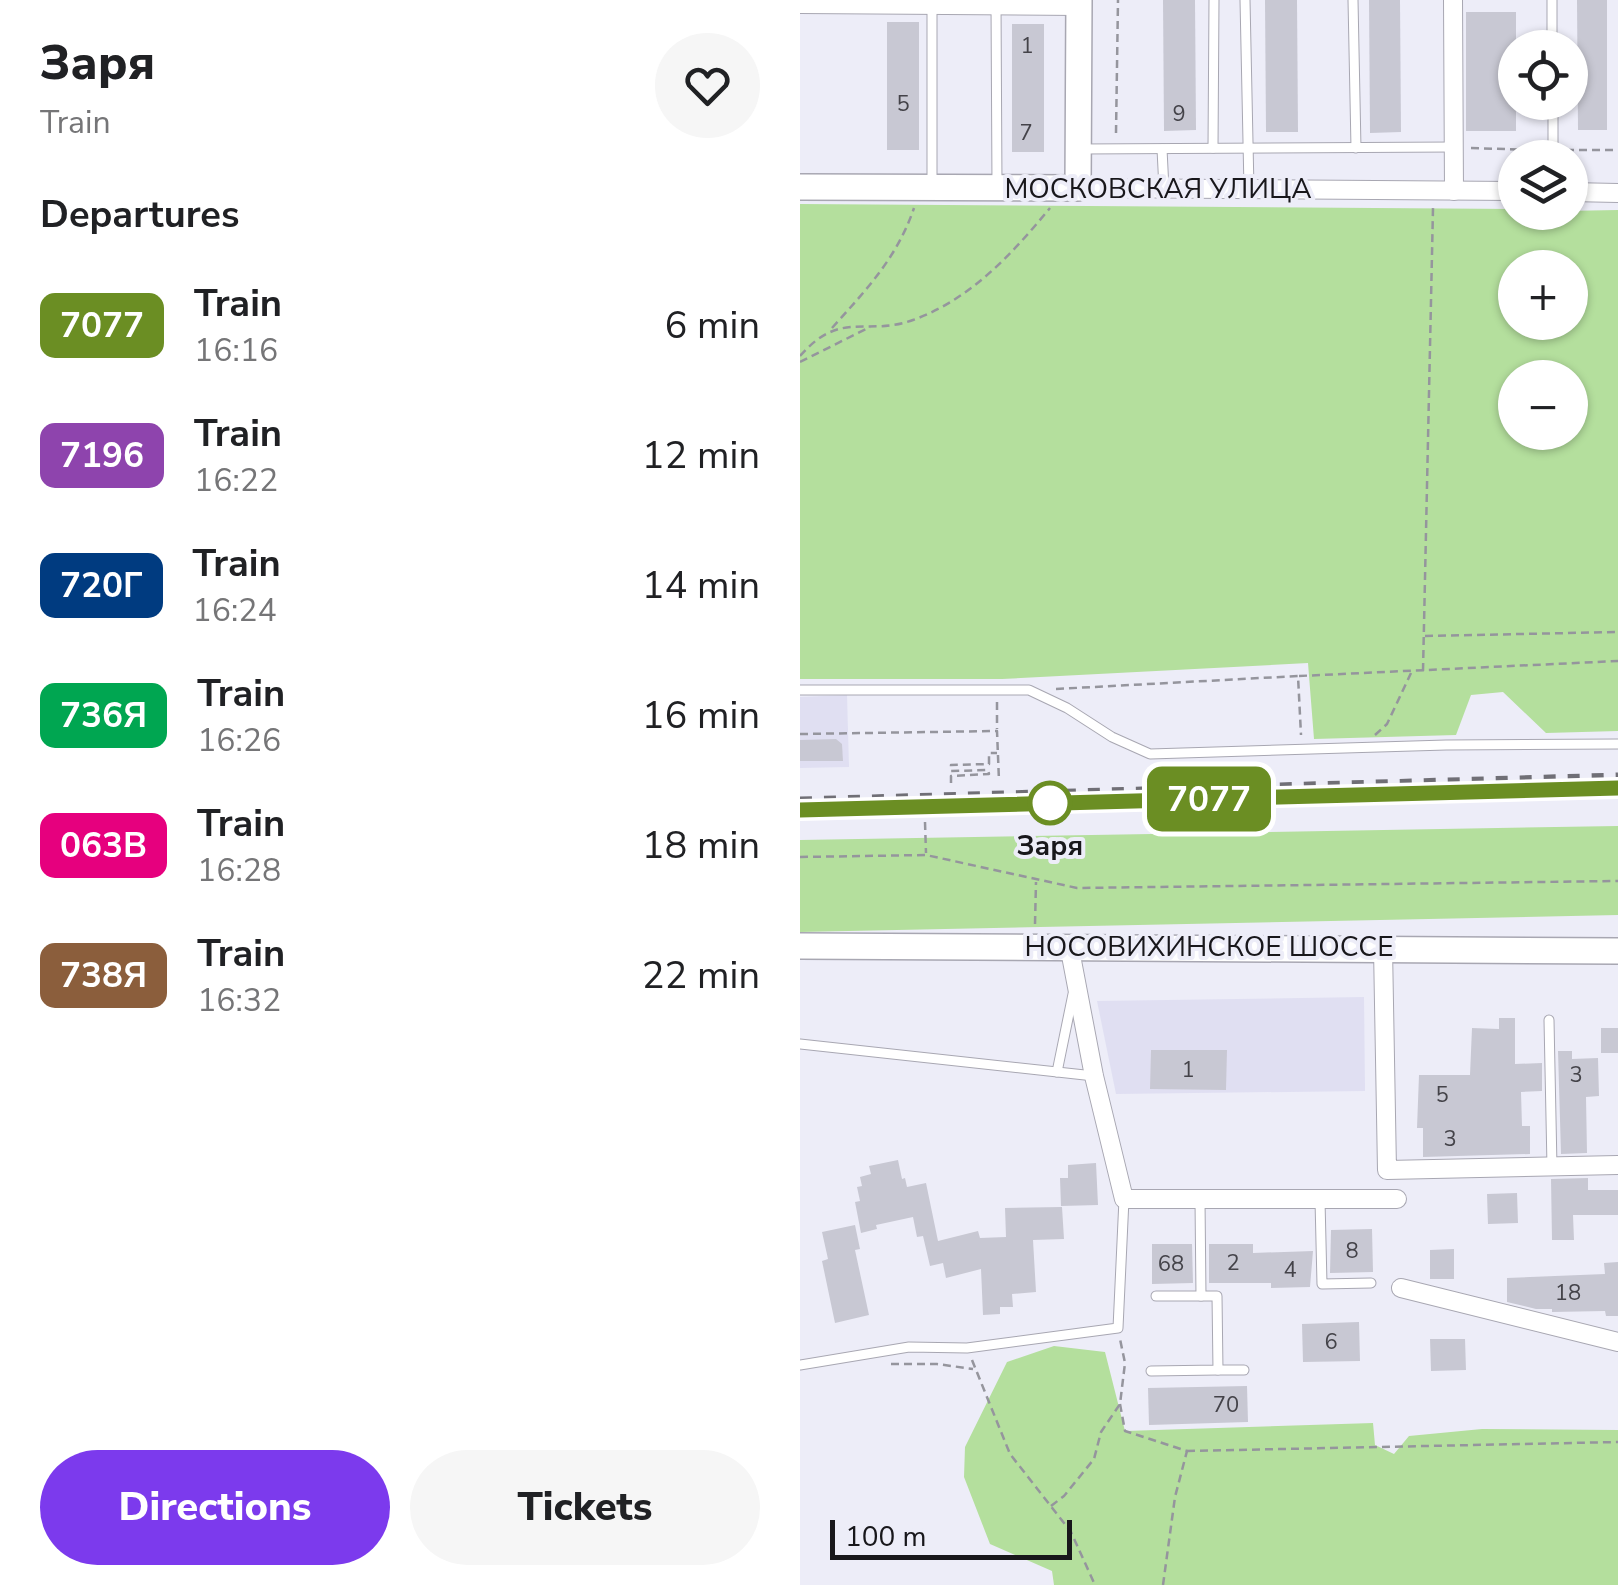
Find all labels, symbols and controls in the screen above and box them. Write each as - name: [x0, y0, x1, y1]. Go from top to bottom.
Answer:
- text: Заря: [40, 30, 155, 96]
- map controls: [1498, 30, 1588, 450]
- button: locate: [1498, 30, 1588, 120]
- house number: 1: [1020, 31, 1034, 61]
- button: heart: [655, 33, 760, 138]
- house number: 5: [896, 89, 910, 119]
- house number: 9: [1172, 99, 1186, 129]
- text: Train: [40, 101, 111, 144]
- house number: 7: [1019, 118, 1033, 148]
- button: layers: [1498, 140, 1588, 230]
- street label: МОСКОВСКАЯ УЛИЦА: [1004, 170, 1312, 208]
- text: Departures: [40, 189, 239, 240]
- button: +: [1498, 250, 1588, 340]
- text: Train: [194, 278, 282, 329]
- text: 6 min: [665, 300, 760, 351]
- text: 7077: [60, 302, 144, 349]
- text: 16:16: [194, 329, 278, 372]
- button: −: [1498, 360, 1588, 450]
- text: Train: [194, 408, 282, 459]
- text: 12 min: [642, 430, 760, 481]
- text: 7196: [60, 432, 144, 479]
- text: 16:22: [194, 459, 278, 502]
- text: Train: [193, 538, 281, 589]
- text: 14 min: [642, 560, 760, 611]
- text: 720Г: [60, 562, 143, 609]
- text: 16:24: [193, 589, 277, 632]
- text: Train: [197, 668, 285, 719]
- text: 16 min: [642, 690, 760, 741]
- text: 736Я: [60, 692, 147, 739]
- text: 16:26: [197, 719, 281, 762]
- line badge: 7077: [1139, 766, 1279, 832]
- text: 7077: [1167, 776, 1251, 823]
- marker: Заря: [1029, 782, 1071, 824]
- text: Train: [197, 798, 285, 849]
- text: 18 min: [642, 820, 760, 871]
- text: 063В: [60, 822, 147, 869]
- place label: Заря: [1017, 827, 1083, 865]
- text: 16:28: [197, 849, 281, 892]
- text: Train: [197, 928, 285, 979]
- street label: НОСОВИХИНСКОЕ ШОССЕ: [1025, 928, 1393, 966]
- text: 22 min: [642, 950, 760, 1001]
- text: 738Я: [60, 952, 147, 999]
- text: 16:32: [197, 979, 281, 1022]
- house number: 1: [1181, 1055, 1195, 1085]
- house number: 3: [1569, 1060, 1583, 1090]
- house number: 5: [1435, 1080, 1449, 1110]
- house number: 3: [1443, 1124, 1457, 1154]
- house number: 8: [1345, 1236, 1359, 1266]
- house number: 2: [1226, 1248, 1240, 1278]
- house number: 68: [1158, 1249, 1184, 1279]
- house number: 4: [1283, 1255, 1297, 1285]
- house number: 18: [1555, 1278, 1581, 1308]
- house number: 6: [1324, 1327, 1338, 1357]
- house number: 70: [1213, 1390, 1239, 1420]
- button: Directions: [40, 1450, 390, 1565]
- button: Tickets: [410, 1450, 760, 1565]
- scale bar: [830, 1515, 1072, 1560]
- text: 100 m: [845, 1518, 927, 1556]

